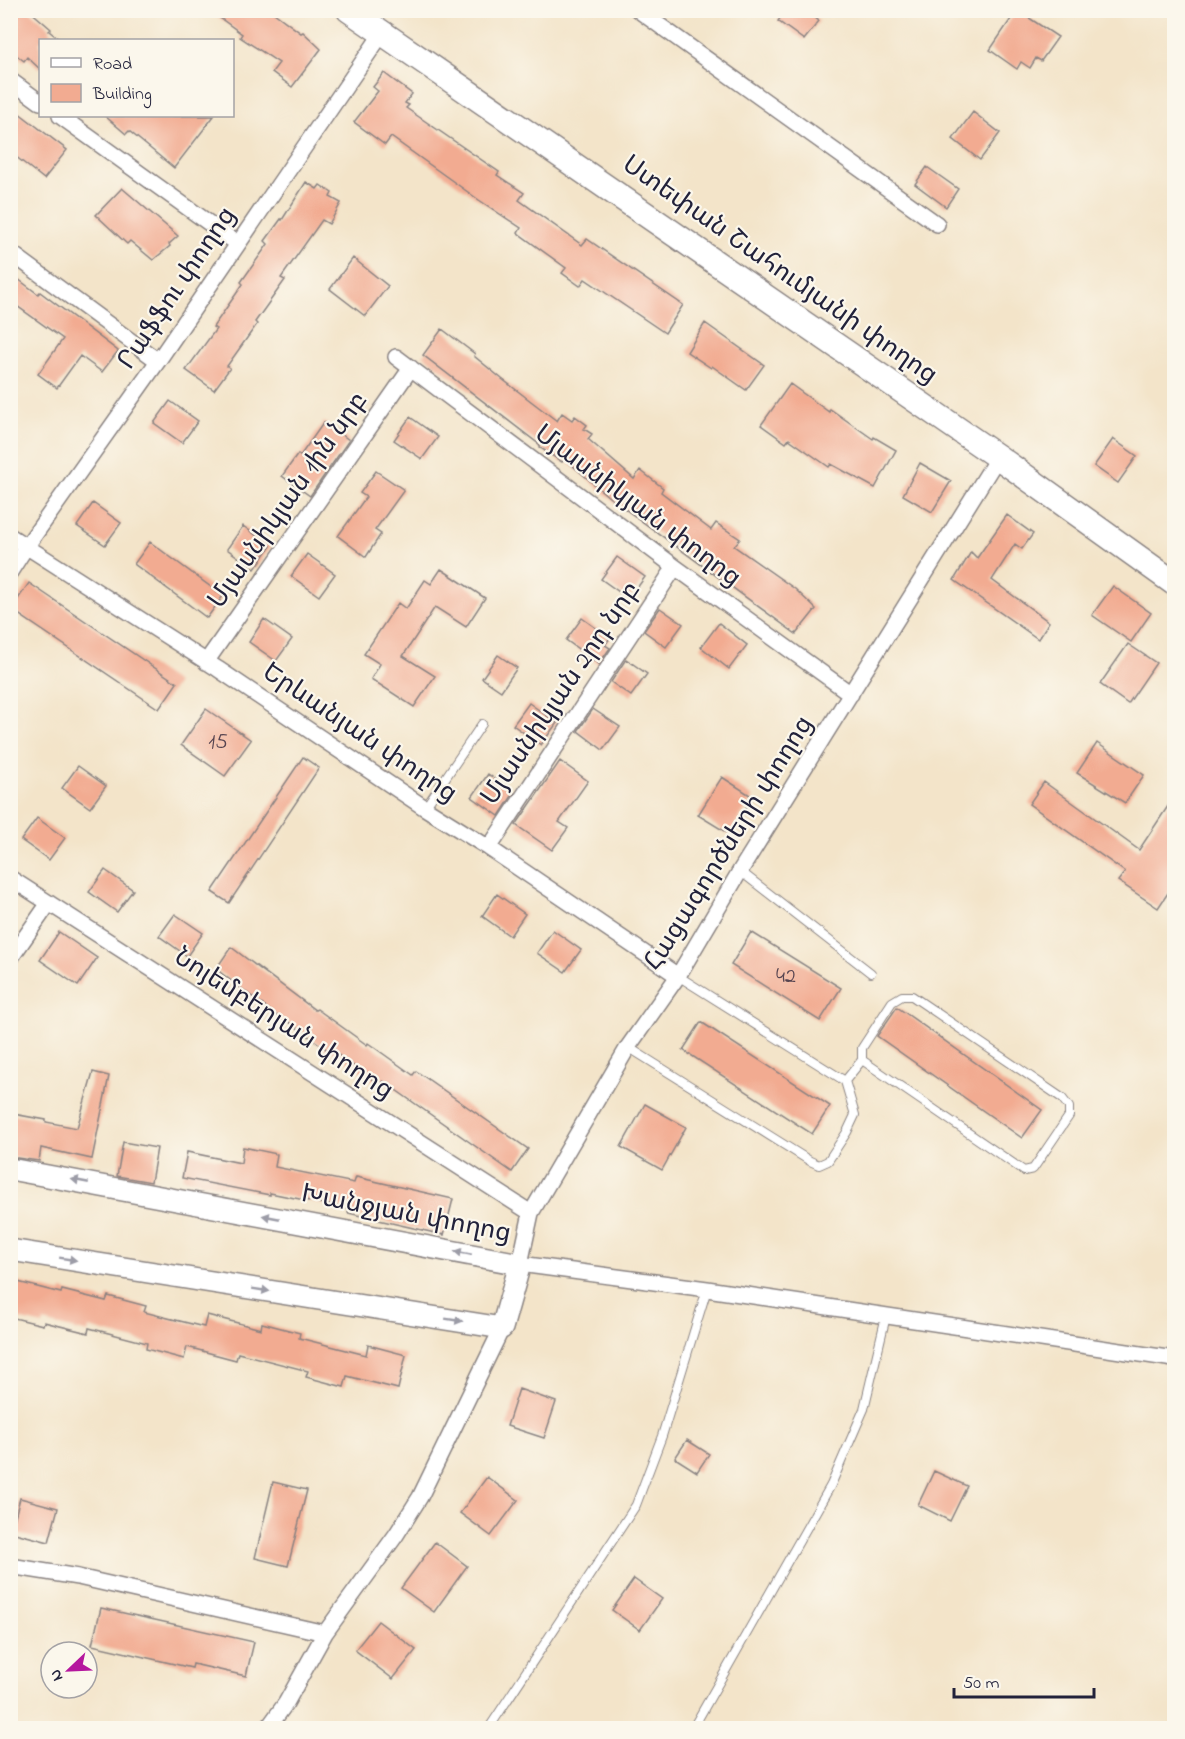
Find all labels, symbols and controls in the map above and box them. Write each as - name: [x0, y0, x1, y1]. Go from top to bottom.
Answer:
- legend: [39, 39, 234, 117]
- text: Road: [93, 52, 132, 78]
- text: Building: [92, 82, 152, 109]
- street label: Ստեփան Շահումյանի փողոց: [613, 147, 945, 395]
- street label: Րաֆֆու փողոց: [109, 200, 247, 378]
- street label: Մյասնիկյան 1ին նրբ: [200, 385, 378, 617]
- street label: Մյասնիկյան փողոց: [526, 416, 748, 598]
- street label: Մյասնիկյան 2րդ նրբ: [473, 574, 651, 814]
- street label: Երևանյան փողոց: [254, 654, 464, 814]
- street label: Հացագործների փողոց: [636, 709, 824, 979]
- house number: 15: [208, 727, 228, 759]
- street label: Նոյեմբերյան փողոց: [166, 940, 400, 1110]
- house number: 42: [776, 961, 796, 993]
- street label: Խանջյան փողոց: [298, 1176, 514, 1254]
- one-way arrow: [70, 1177, 89, 1186]
- one-way arrow: [262, 1212, 281, 1221]
- one-way arrow: [453, 1248, 472, 1257]
- one-way arrow: [59, 1255, 78, 1264]
- one-way arrow: [252, 1285, 271, 1294]
- one-way arrow: [444, 1316, 463, 1325]
- north arrow: [39, 1640, 99, 1700]
- scale bar: [954, 1661, 1094, 1699]
- text: N: [44, 1665, 70, 1685]
- text: 50 m: [963, 1671, 1000, 1697]

